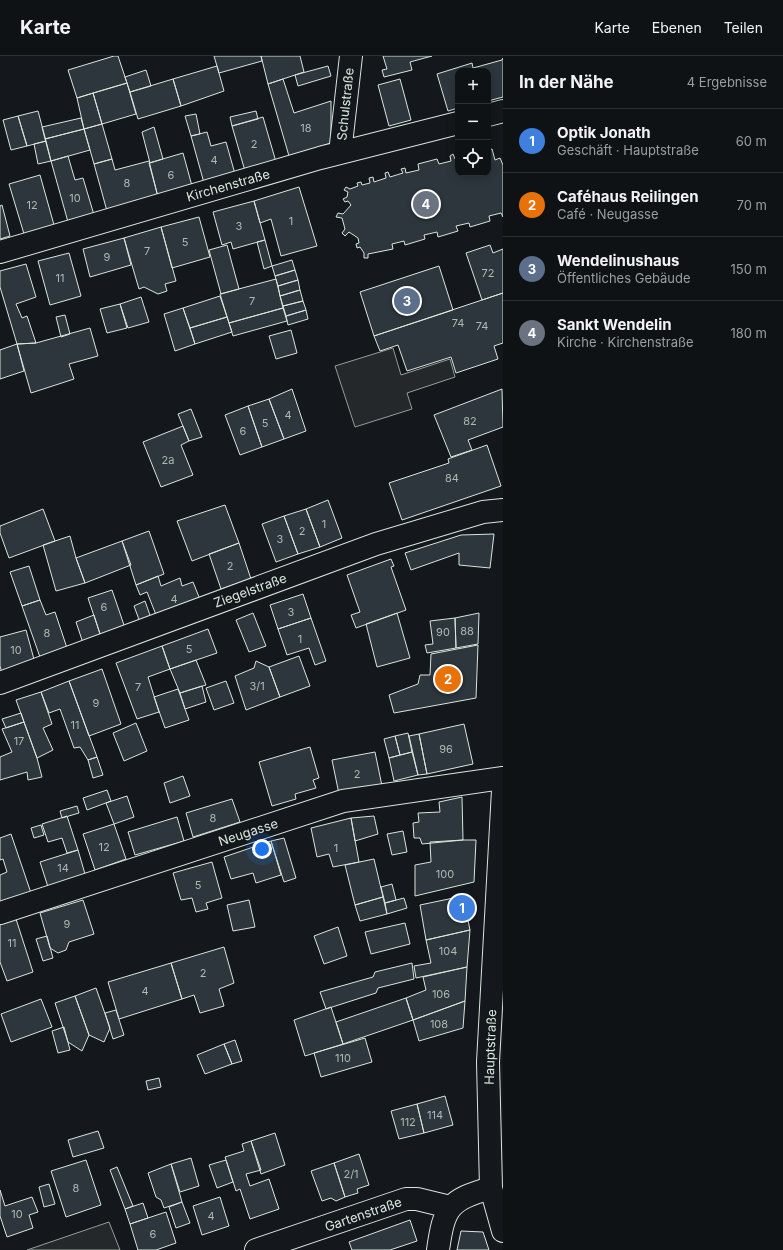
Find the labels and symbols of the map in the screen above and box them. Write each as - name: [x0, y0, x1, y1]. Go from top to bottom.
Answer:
- street label: Schulstraße: [333, 67, 357, 141]
- house number: 18: [300, 121, 312, 135]
- house number: 2: [251, 137, 257, 151]
- house number: 4: [210, 153, 218, 167]
- street label: Kirchenstraße: [184, 165, 272, 205]
- house number: 6: [168, 168, 175, 182]
- house number: 8: [124, 176, 131, 190]
- pin: 4: [413, 189, 439, 219]
- house number: 10: [69, 191, 81, 205]
- house number: 12: [26, 198, 38, 212]
- house number: 1: [289, 214, 293, 228]
- house number: 3: [236, 219, 243, 233]
- house number: 5: [182, 235, 189, 249]
- house number: 7: [144, 244, 150, 258]
- house number: 9: [104, 250, 111, 264]
- house number: 72: [482, 266, 494, 280]
- house number: 11: [56, 271, 64, 285]
- pin: 3: [394, 286, 420, 316]
- house number: 7: [249, 294, 255, 308]
- house number: 74: [452, 316, 464, 330]
- house number: 74: [476, 319, 488, 333]
- house number: 4: [284, 408, 292, 422]
- house number: 82: [463, 414, 477, 428]
- house number: 5: [262, 416, 269, 430]
- house number: 6: [240, 424, 247, 438]
- house number: 2a: [162, 453, 174, 467]
- house number: 84: [445, 471, 459, 485]
- house number: 1: [322, 517, 326, 531]
- house number: 2: [299, 524, 305, 538]
- house number: 3: [277, 532, 284, 546]
- house number: 2: [227, 559, 233, 573]
- street label: Ziegelstraße: [211, 569, 289, 611]
- house number: 4: [170, 592, 178, 606]
- house number: 6: [101, 600, 108, 614]
- house number: 3: [288, 605, 295, 619]
- house number: 88: [460, 624, 474, 638]
- house number: 90: [436, 625, 450, 639]
- house number: 8: [44, 626, 51, 640]
- house number: 1: [298, 632, 302, 646]
- house number: 5: [186, 642, 193, 656]
- house number: 10: [10, 643, 22, 657]
- pin: 2: [435, 664, 461, 694]
- house number: 3/1: [249, 679, 265, 693]
- house number: 7: [135, 680, 141, 694]
- house number: 9: [93, 696, 100, 710]
- house number: 11: [71, 718, 79, 732]
- house number: 17: [14, 734, 24, 748]
- house number: 96: [439, 742, 453, 756]
- house number: 2: [354, 767, 360, 781]
- house number: 8: [210, 811, 217, 825]
- street label: Neugasse: [216, 815, 280, 849]
- your location: [252, 839, 272, 859]
- house number: 12: [98, 840, 110, 854]
- house number: 1: [334, 841, 338, 855]
- house number: 14: [57, 861, 69, 875]
- house number: 100: [436, 867, 454, 881]
- house number: 5: [195, 878, 202, 892]
- pin: 1: [449, 893, 475, 923]
- house number: 9: [64, 917, 71, 931]
- house number: 11: [8, 936, 16, 950]
- house number: 104: [439, 944, 457, 958]
- house number: 2: [200, 966, 206, 980]
- house number: 4: [141, 984, 149, 998]
- house number: 106: [432, 987, 450, 1001]
- street label: Hauptstraße: [481, 1009, 499, 1085]
- house number: 108: [430, 1017, 448, 1031]
- house number: 110: [335, 1051, 351, 1065]
- house number: 114: [427, 1108, 443, 1122]
- house number: 112: [400, 1115, 416, 1129]
- house number: 2/1: [343, 1167, 359, 1181]
- house number: 8: [73, 1181, 80, 1195]
- street label: Gartenstraße: [322, 1193, 404, 1235]
- house number: 10: [11, 1207, 23, 1221]
- house number: 4: [207, 1209, 215, 1223]
- house number: 6: [150, 1227, 157, 1241]

